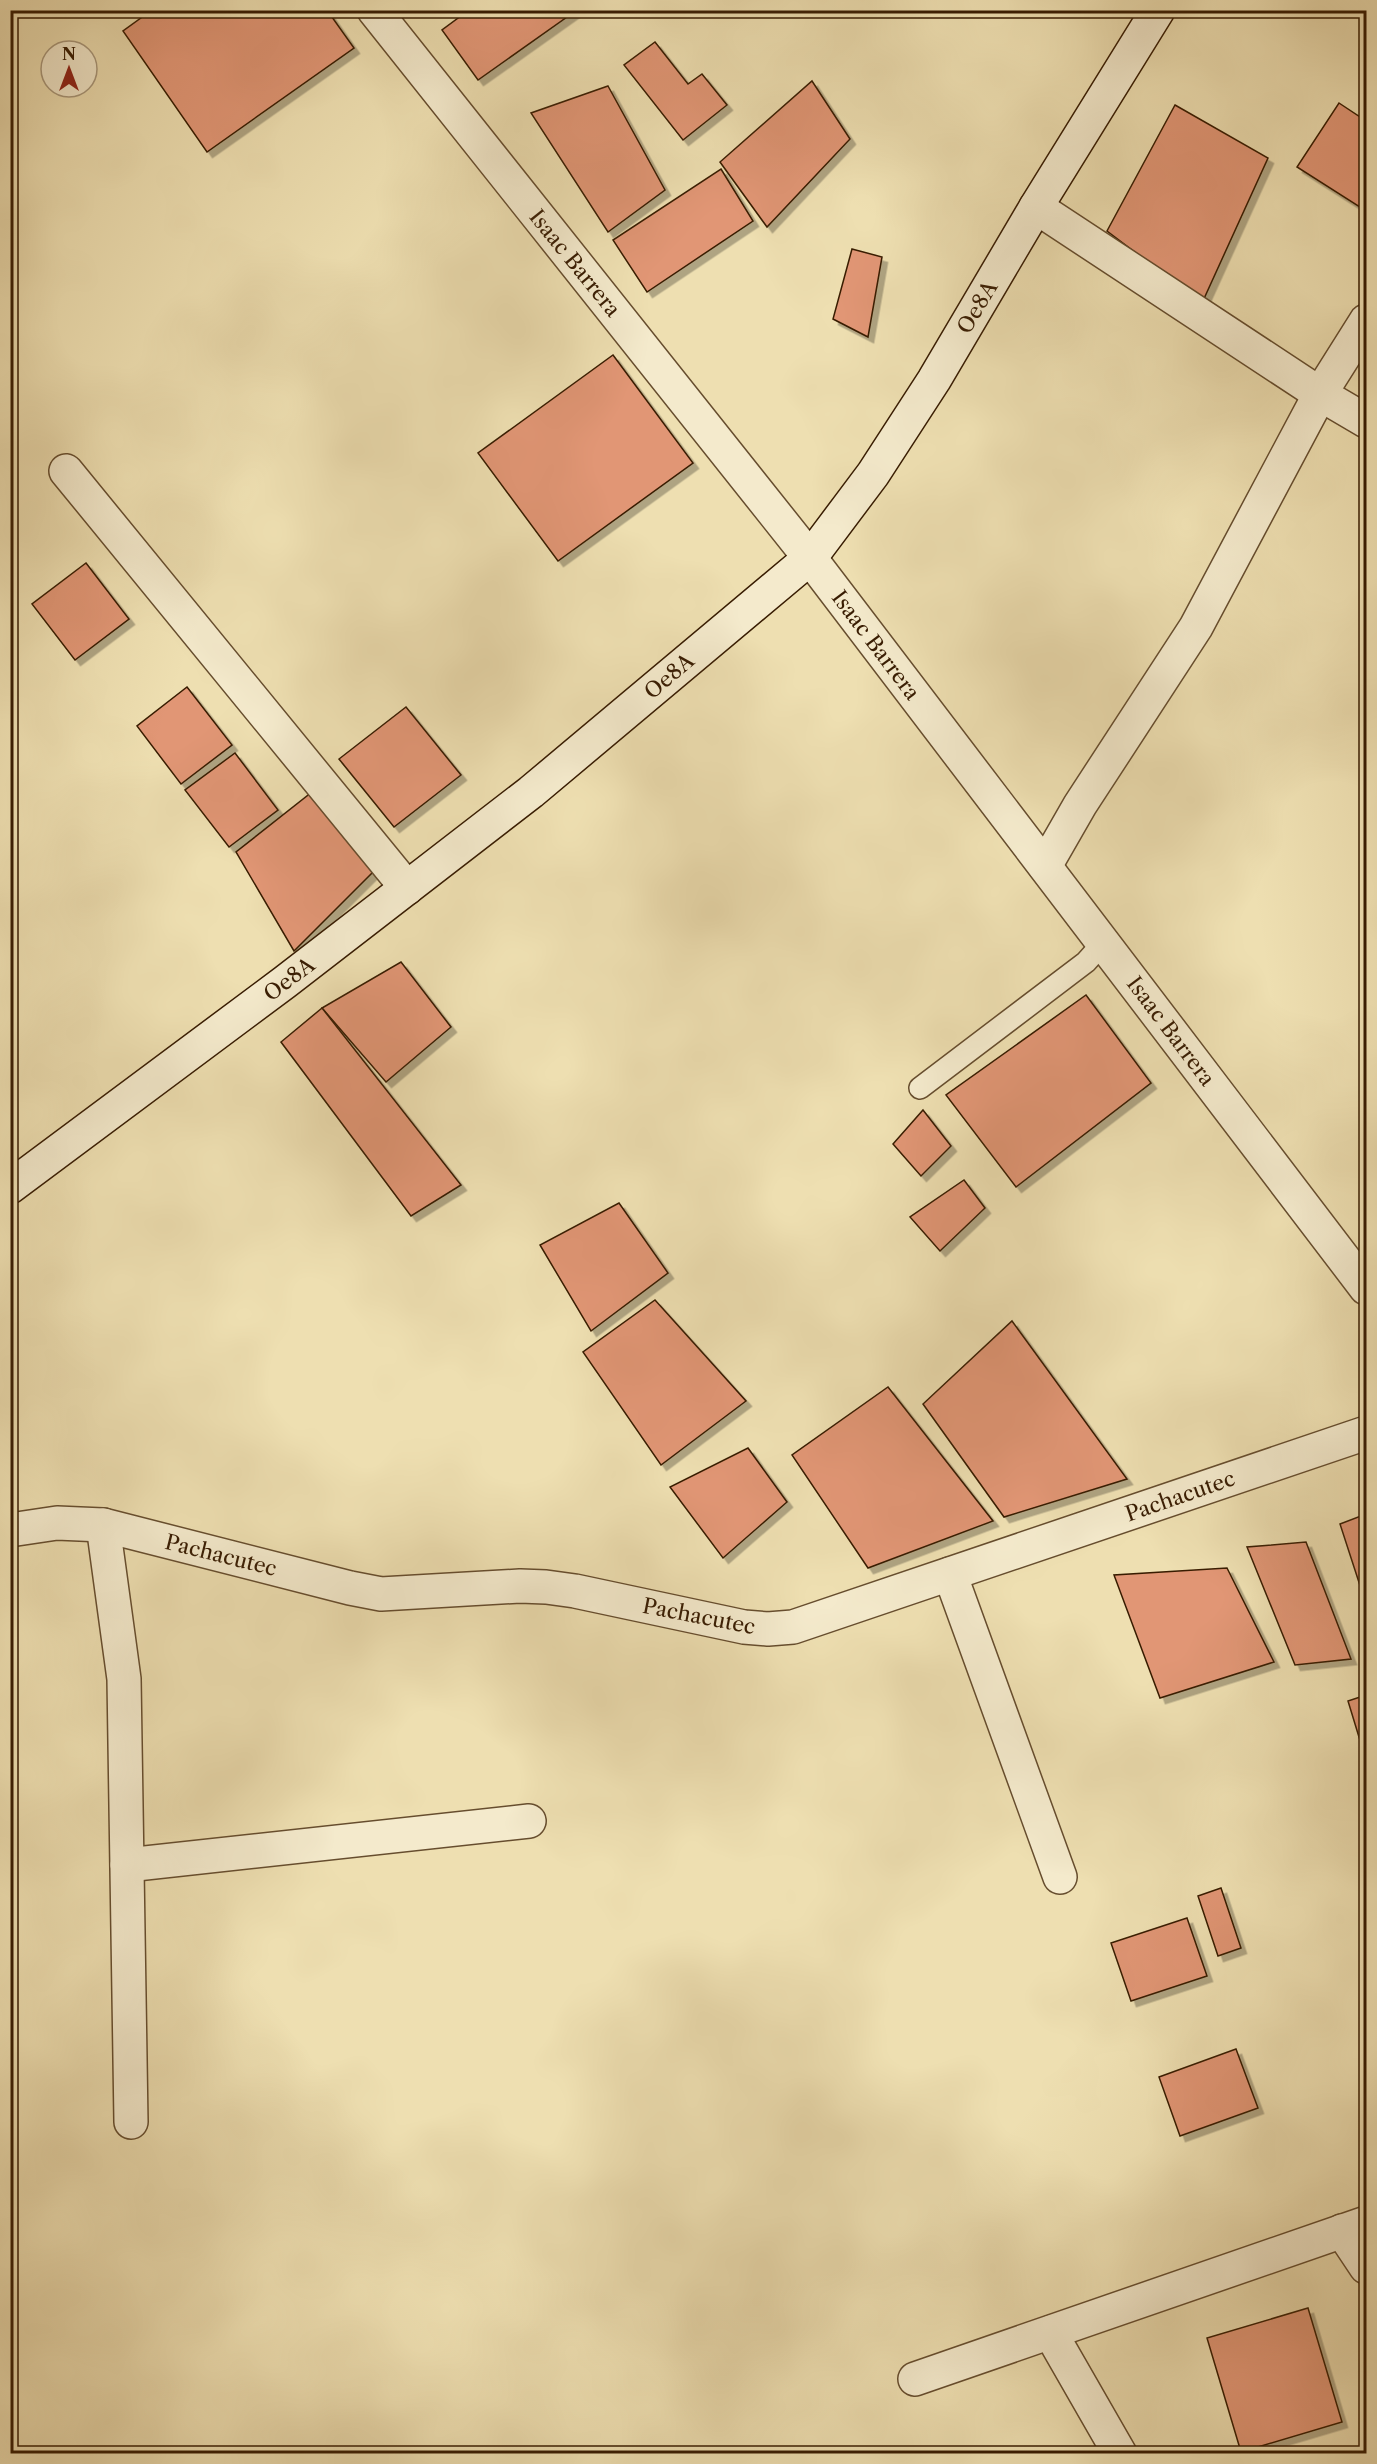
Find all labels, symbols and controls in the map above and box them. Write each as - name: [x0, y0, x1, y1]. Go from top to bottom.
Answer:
- north arrow: [39, 39, 99, 99]
- text: N: [62, 44, 76, 64]
- street label: Isaac Barrera: [524, 204, 626, 322]
- street label: Oe8A: [952, 276, 1003, 338]
- street label: Isaac Barrera: [827, 585, 926, 705]
- street label: Oe8A: [639, 648, 699, 704]
- street label: Oe8A: [259, 952, 320, 1006]
- street label: Isaac Barrera: [1122, 971, 1221, 1091]
- street label: Pachacutec: [1122, 1466, 1238, 1526]
- street label: Pachacutec: [163, 1529, 279, 1581]
- street label: Pachacutec: [641, 1593, 757, 1639]

